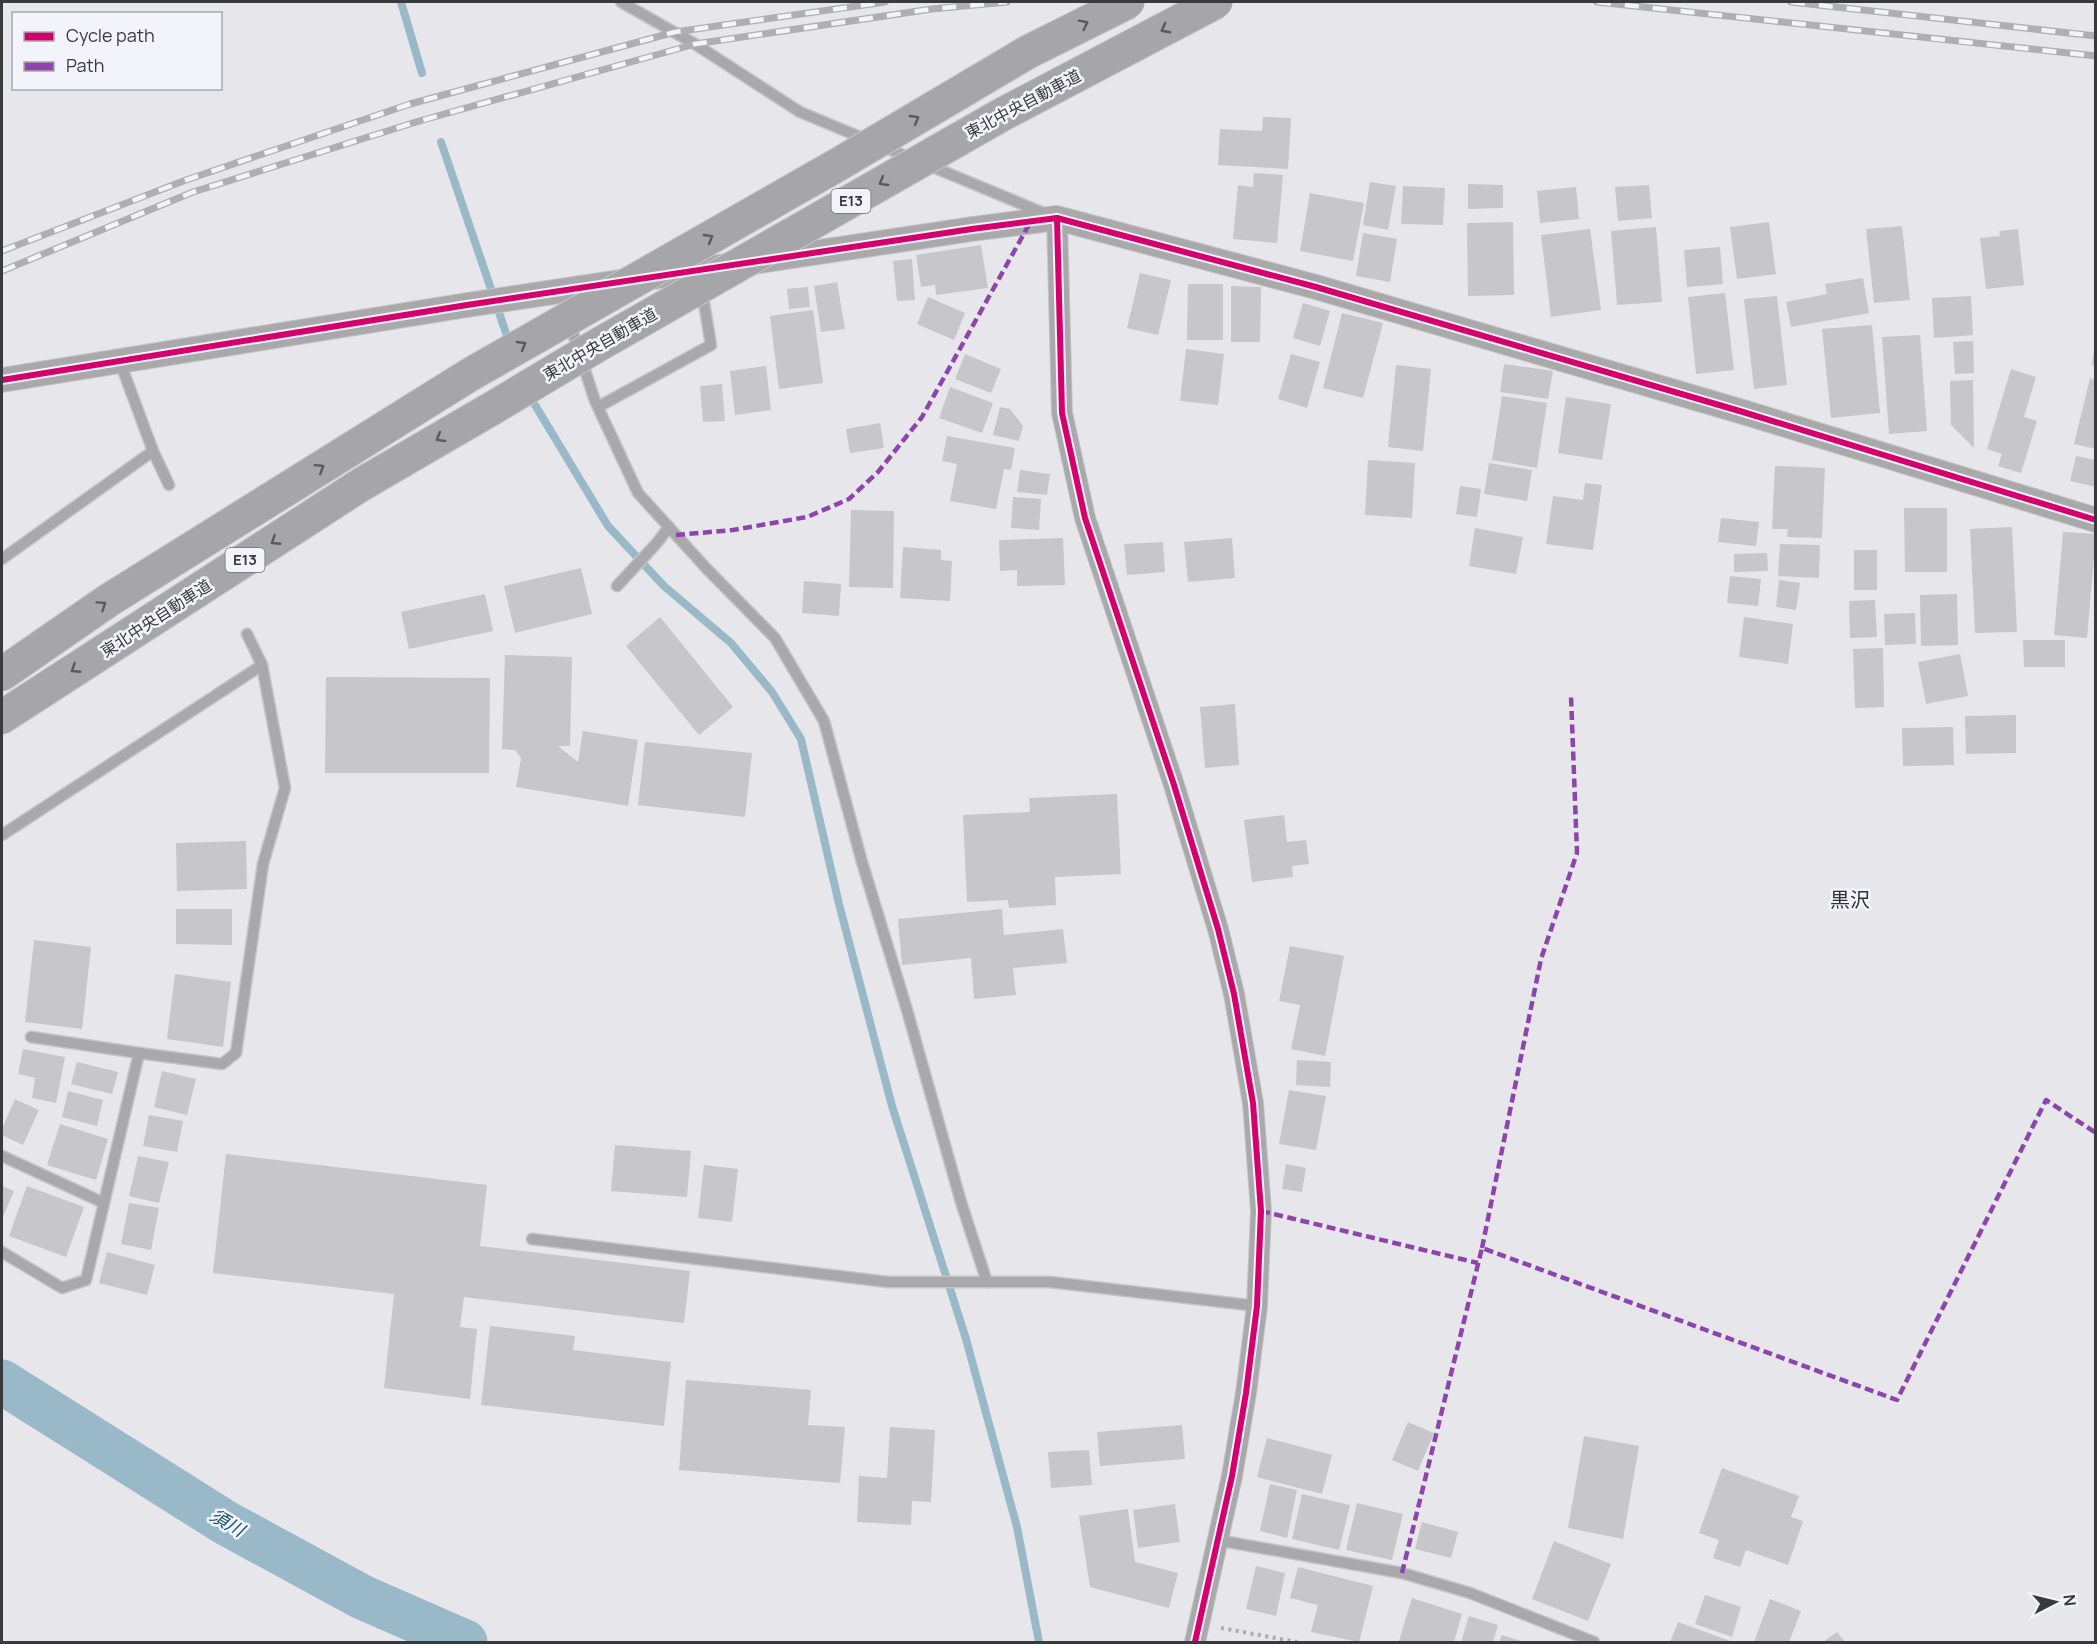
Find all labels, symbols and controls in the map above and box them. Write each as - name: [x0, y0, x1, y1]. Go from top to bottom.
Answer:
- legend: [12, 12, 222, 90]
- one-way arrow: [1078, 19, 1089, 31]
- one-way arrow: [1160, 22, 1171, 33]
- text: Cycle path: [66, 23, 155, 47]
- text: Path: [66, 53, 104, 77]
- street label: 東北中央自動車道: [961, 64, 1085, 144]
- one-way arrow: [908, 115, 919, 126]
- one-way arrow: [879, 175, 889, 187]
- road number: E13: [832, 189, 870, 213]
- one-way arrow: [703, 233, 713, 245]
- street label: 東北中央自動車道: [539, 302, 661, 386]
- one-way arrow: [516, 341, 526, 352]
- one-way arrow: [436, 431, 446, 443]
- one-way arrow: [314, 464, 324, 476]
- one-way arrow: [270, 534, 281, 545]
- road number: E13: [226, 548, 264, 572]
- street label: 東北中央自動車道: [96, 574, 216, 662]
- one-way arrow: [95, 602, 106, 613]
- one-way arrow: [71, 662, 82, 673]
- district label: 黒沢: [1830, 886, 1870, 913]
- water label: 須川: [206, 1503, 251, 1543]
- north arrow: [2025, 1572, 2085, 1632]
- text: N: [2058, 1593, 2082, 1607]

